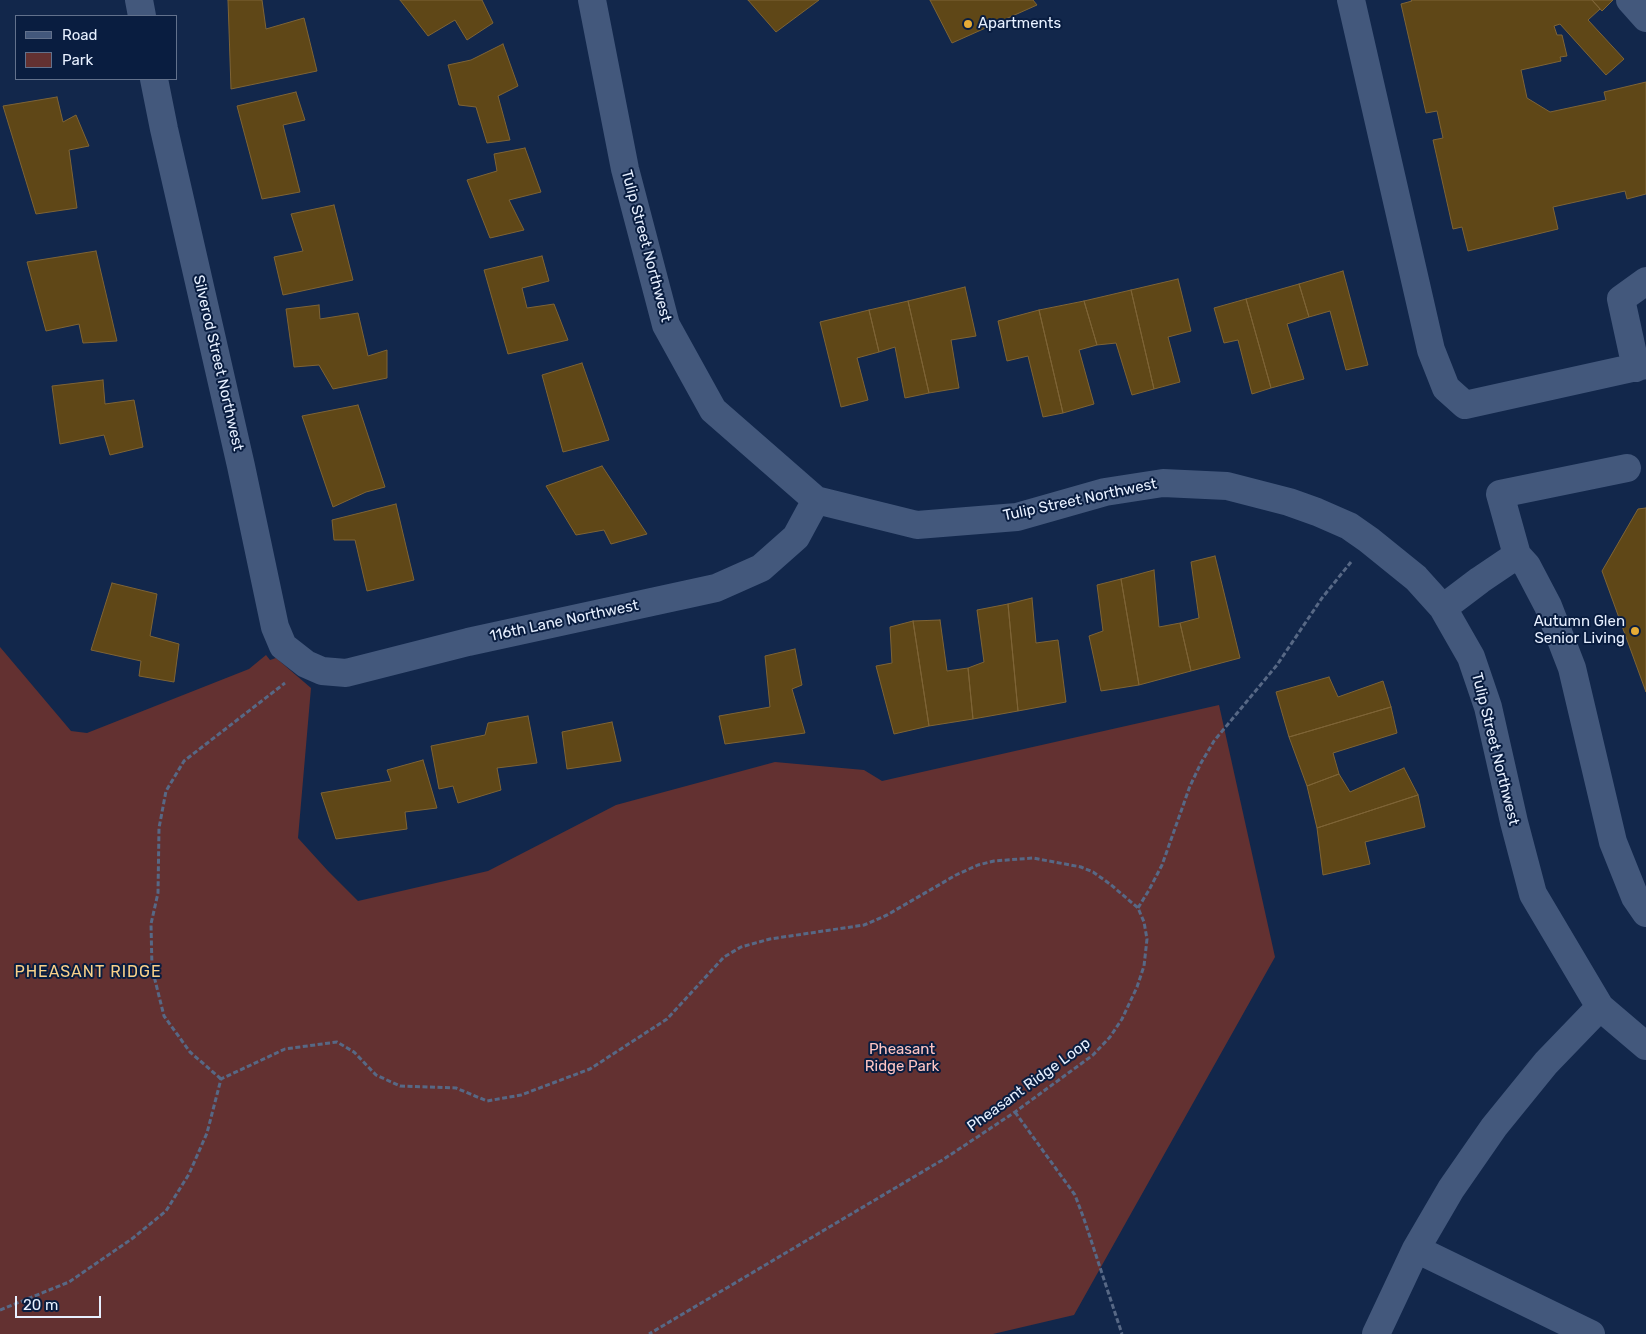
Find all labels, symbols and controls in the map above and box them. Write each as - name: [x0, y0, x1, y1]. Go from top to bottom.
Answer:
- legend: [15, 15, 178, 80]
- place label: Apartments: [978, 15, 1061, 33]
- marker: Apartments: [962, 18, 974, 30]
- text: Road: [62, 26, 98, 44]
- text: Park: [62, 51, 93, 69]
- street label: Tulip Street Northwest: [617, 168, 675, 324]
- street label: Silverod Street Northwest: [189, 273, 247, 453]
- street label: Tulip Street Northwest: [1001, 475, 1159, 525]
- street label: 116th Lane Northwest: [488, 596, 640, 646]
- place label: Autumn Glen Senior Living: [1534, 613, 1625, 648]
- marker: Autumn Glen Senior Living: [1629, 625, 1641, 637]
- street label: Tulip Street Northwest: [1467, 671, 1523, 827]
- district label: PHEASANT RIDGE: [13, 962, 163, 982]
- street label: Pheasant Ridge Loop: [964, 1034, 1094, 1136]
- park label: Pheasant Ridge Park: [865, 1041, 939, 1076]
- scale bar: [18, 1286, 104, 1318]
- text: 20 m: [23, 1296, 58, 1314]

